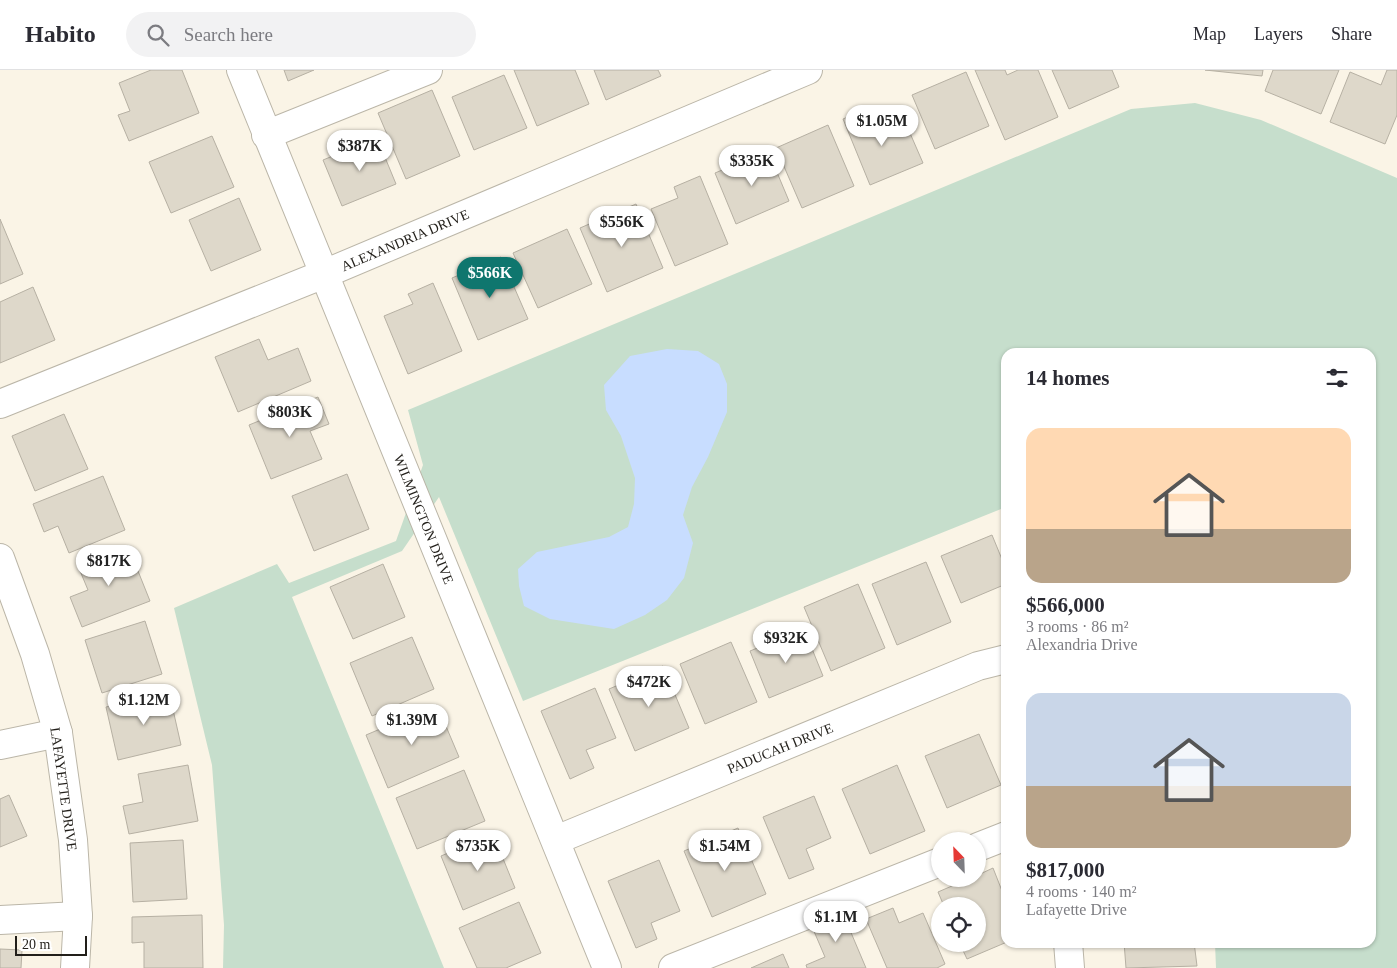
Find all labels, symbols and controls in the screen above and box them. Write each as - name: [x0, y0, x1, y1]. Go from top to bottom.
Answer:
- search box: [126, 12, 476, 57]
- text: Habito: [25, 21, 96, 47]
- icon: search: [144, 21, 172, 49]
- text: Search here: [184, 24, 273, 45]
- text: Map: [1193, 24, 1226, 44]
- text: Layers: [1254, 24, 1303, 44]
- text: Share: [1331, 24, 1372, 44]
- pin: $1.05M: [841, 104, 923, 147]
- text: $1.05M: [856, 112, 908, 129]
- pin: $387K: [325, 129, 395, 172]
- text: $387K: [338, 137, 382, 154]
- pin: $335K: [717, 144, 787, 187]
- text: $335K: [730, 152, 774, 169]
- pin: $556K: [587, 206, 657, 248]
- street label: ALEXANDRIA DRIVE: [339, 207, 471, 274]
- text: $556K: [600, 213, 644, 230]
- pin: $566K: [455, 256, 525, 299]
- text: $566K: [468, 264, 512, 281]
- icon: filters: [1323, 364, 1351, 392]
- text: 14 homes: [1026, 366, 1109, 390]
- pin: $803K: [255, 396, 325, 438]
- text: $803K: [268, 403, 312, 420]
- street label: WILMINGTON DRIVE: [391, 452, 456, 586]
- icon: home: [1144, 460, 1234, 550]
- pin: $817K: [74, 544, 144, 587]
- text: $817K: [87, 552, 131, 569]
- text: $566,000: [1026, 593, 1105, 617]
- text: 3 rooms · 86 m²: [1026, 618, 1129, 635]
- pin: $932K: [751, 622, 821, 664]
- text: $932K: [764, 629, 808, 646]
- text: Alexandria Drive: [1026, 636, 1138, 653]
- pin: $472K: [614, 666, 684, 708]
- text: $472K: [627, 673, 671, 690]
- pin: $1.12M: [103, 684, 185, 726]
- text: $1.12M: [118, 691, 170, 708]
- pin: $1.39M: [371, 704, 453, 746]
- text: $1.39M: [386, 711, 438, 728]
- street label: PADUCAH DRIVE: [725, 720, 835, 777]
- icon: home: [1144, 725, 1234, 815]
- street label: LAFAYETTE DRIVE: [47, 726, 80, 852]
- pin: $735K: [443, 830, 513, 872]
- pin: $1.54M: [684, 830, 766, 872]
- north arrow: [931, 832, 986, 888]
- map controls: [931, 832, 986, 952]
- text: $735K: [456, 837, 500, 854]
- text: $1.54M: [699, 837, 751, 854]
- text: $817,000: [1026, 858, 1105, 882]
- text: 4 rooms · 140 m²: [1026, 883, 1137, 900]
- button: locate: [931, 897, 986, 952]
- pin: $1.1M: [801, 900, 871, 943]
- text: Lafayette Drive: [1026, 901, 1127, 918]
- text: $1.1M: [814, 908, 858, 925]
- scale bar: [15, 933, 88, 956]
- text: 20 m: [22, 937, 50, 952]

